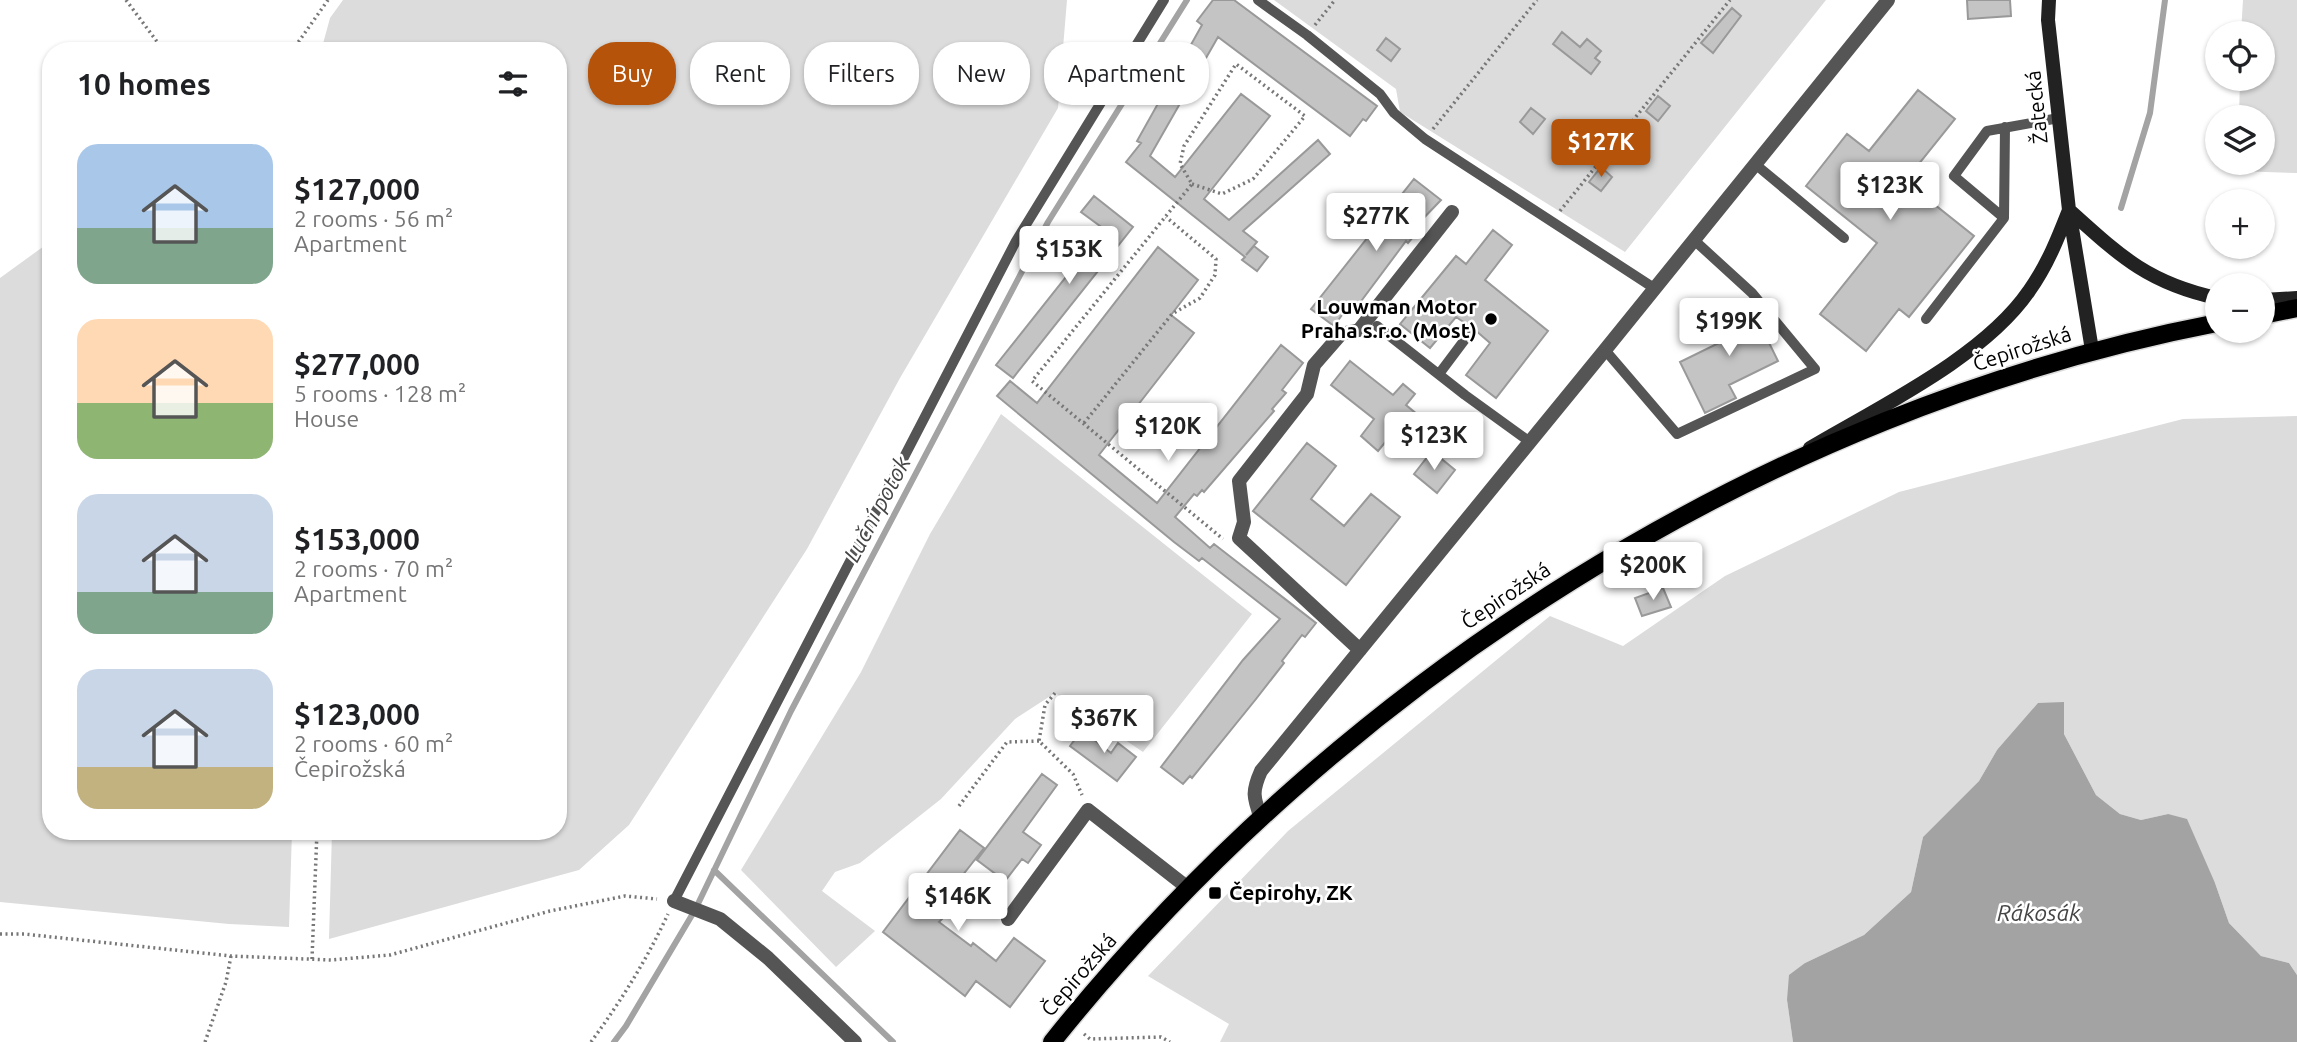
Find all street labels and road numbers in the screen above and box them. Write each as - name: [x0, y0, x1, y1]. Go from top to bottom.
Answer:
- street label: Žatecká: [2020, 69, 2052, 145]
- street label: Čepirožská: [1969, 321, 2074, 375]
- street label: Čepirožská: [1456, 557, 1554, 634]
- street label: Čepirožská: [1036, 928, 1121, 1021]

